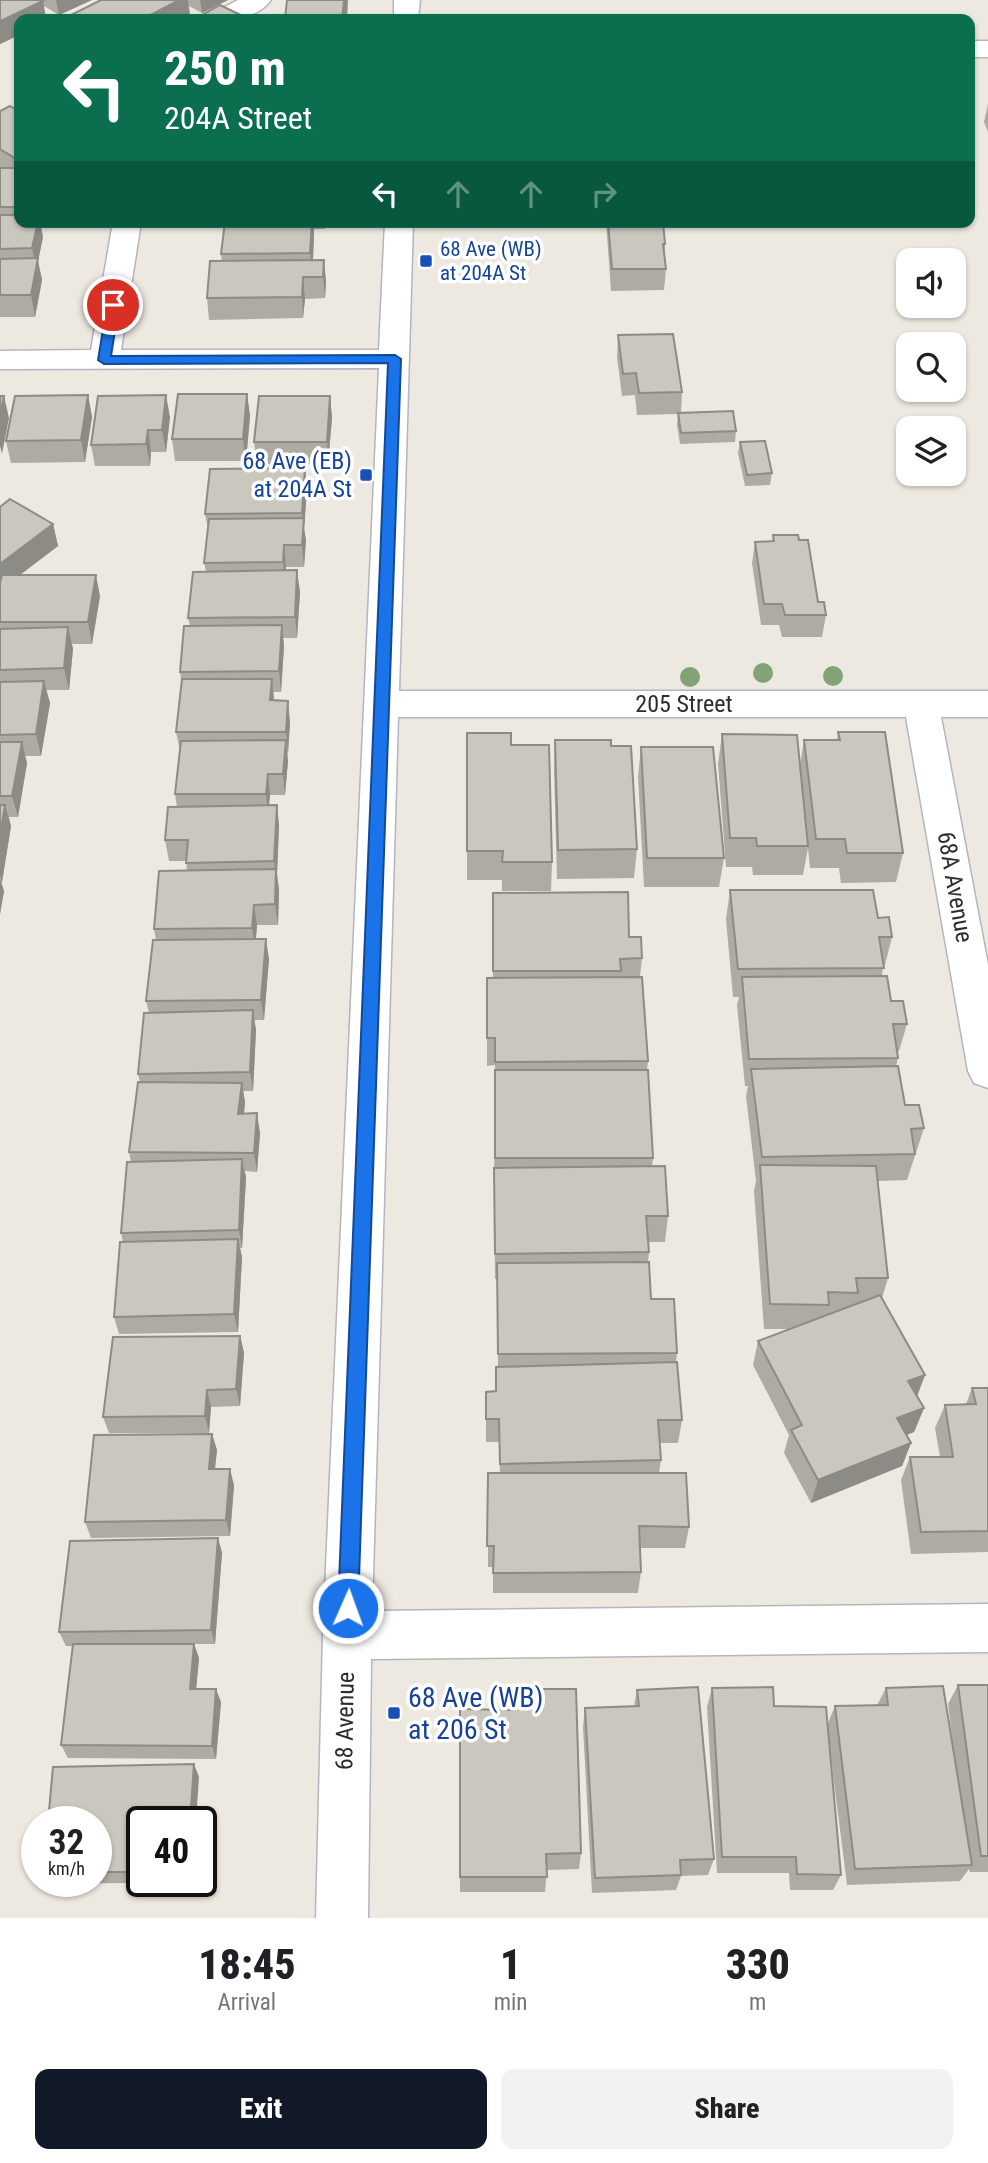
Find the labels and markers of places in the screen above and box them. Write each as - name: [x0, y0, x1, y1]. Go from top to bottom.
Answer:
- place label: 68 Ave (WB) at 204A St: [440, 237, 542, 285]
- marker: 68 Ave (WB) at 204A St: [418, 253, 434, 269]
- pin: [83, 275, 143, 335]
- place label: 68 Ave (EB) at 204A St: [242, 447, 352, 503]
- marker: 68 Ave (EB) at 204A St: [358, 467, 374, 483]
- place label: 68 Ave (WB) at 206 St: [408, 1681, 543, 1746]
- marker: 68 Ave (WB) at 206 St: [386, 1705, 402, 1721]

